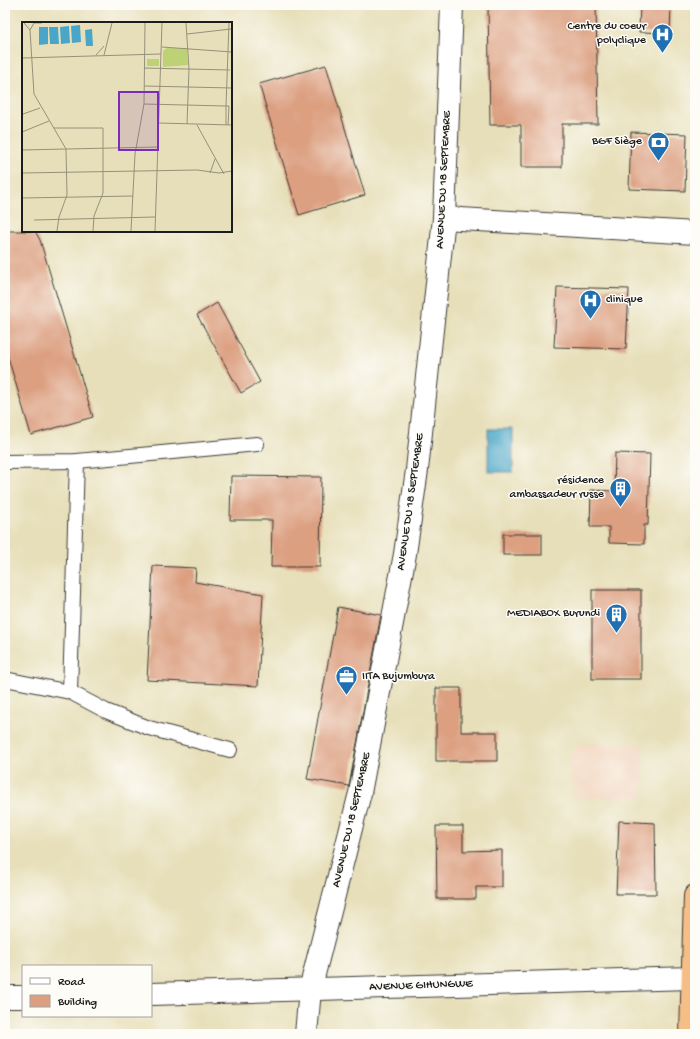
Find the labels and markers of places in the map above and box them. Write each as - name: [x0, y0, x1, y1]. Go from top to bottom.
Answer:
- place label: Centre du coeur polyclique: [568, 20, 648, 48]
- hospital icon: Centre du coeur polyclique: [649, 21, 675, 54]
- bank icon: BGF Siège: [645, 129, 671, 162]
- place label: BGF Siège: [591, 135, 643, 149]
- hospital icon: clinique: [578, 287, 604, 320]
- place label: clinique: [606, 293, 643, 307]
- place label: résidence ambassadeur russe: [509, 474, 605, 502]
- building icon: résidence ambassadeur russe: [607, 475, 633, 508]
- building icon: MEDIABOX Burundi: [603, 601, 629, 634]
- place label: MEDIABOX Burundi: [507, 607, 600, 621]
- office icon: IITA Bujumbura: [333, 664, 359, 697]
- place label: IITA Bujumbura: [362, 670, 435, 684]

